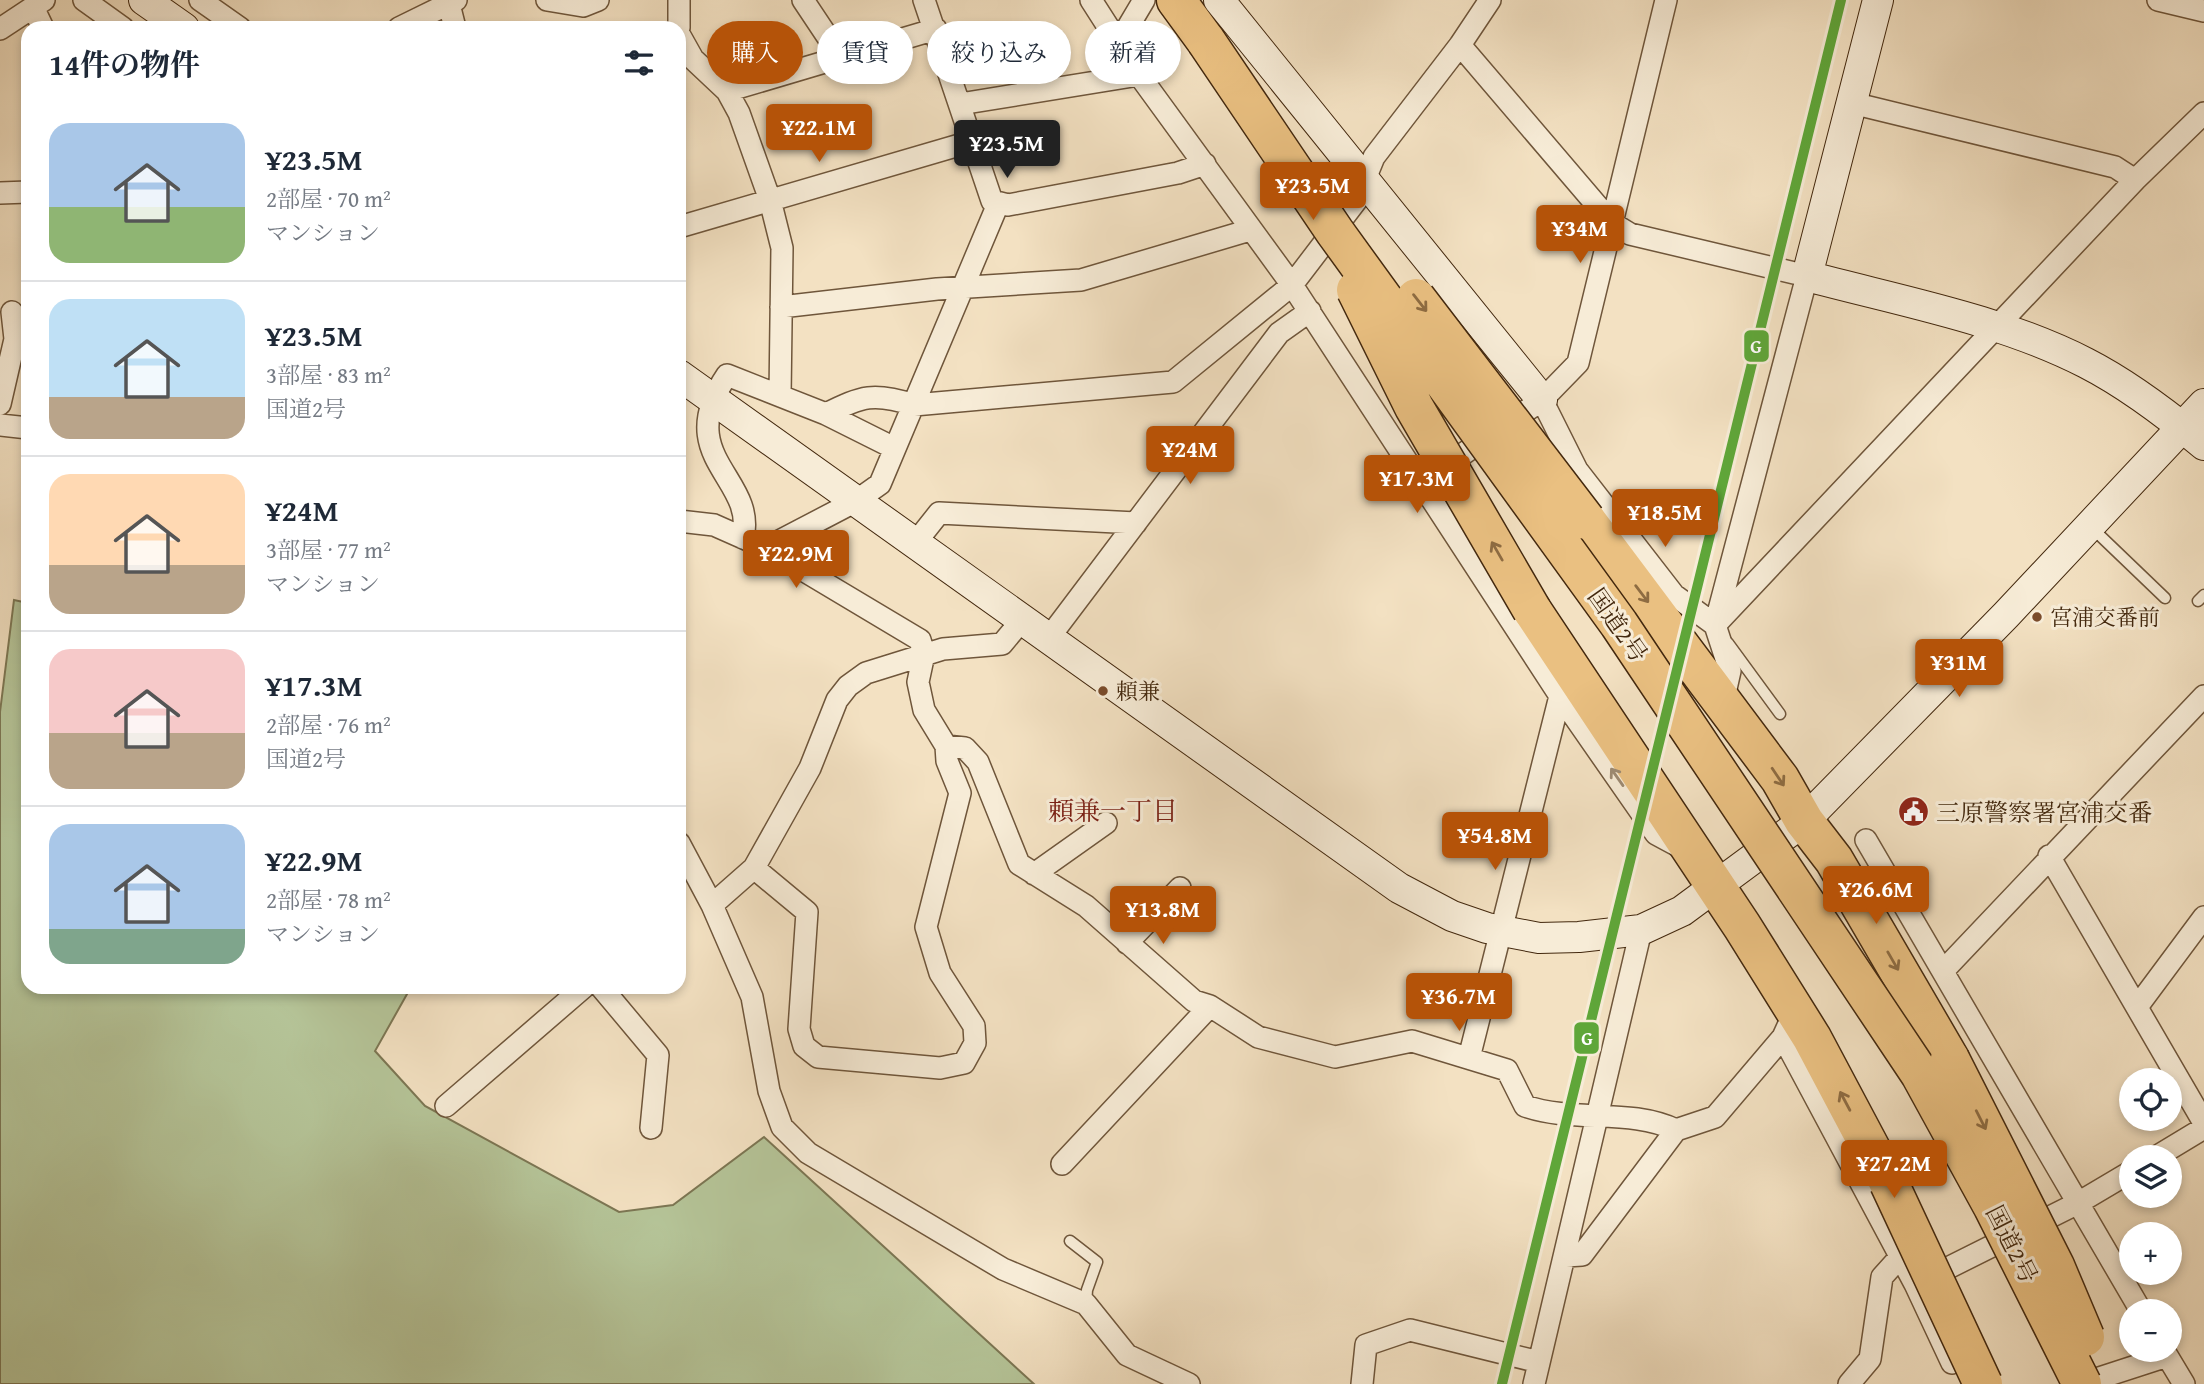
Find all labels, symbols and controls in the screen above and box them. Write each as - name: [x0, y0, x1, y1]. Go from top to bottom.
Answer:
- chip: 購入: [707, 21, 803, 84]
- chip: 賃貸: [817, 21, 913, 84]
- chip: 絞り込み: [927, 21, 1071, 84]
- chip: 新着: [1085, 21, 1181, 84]
- text: 14件の物件: [49, 42, 200, 86]
- icon: filters: [620, 44, 658, 82]
- pin: ¥22.1M: [762, 104, 876, 164]
- text: ¥22.1M: [782, 110, 856, 143]
- pin: ¥23.5M: [950, 120, 1064, 180]
- text: ¥23.5M: [970, 126, 1044, 159]
- text: ¥23.5M: [266, 137, 362, 181]
- icon: home: [105, 151, 189, 235]
- pin: ¥23.5M: [1256, 162, 1370, 222]
- text: ¥23.5M: [1276, 168, 1350, 201]
- text: 2部屋 · 70 m²: [266, 182, 391, 215]
- pin: ¥34M: [1539, 205, 1621, 265]
- text: ¥34M: [1552, 211, 1608, 244]
- text: マンション: [266, 216, 380, 249]
- one-way arrow: [1412, 293, 1427, 312]
- text: ¥23.5M: [266, 313, 362, 357]
- icon: home: [105, 327, 189, 411]
- line badge: G: [1743, 329, 1770, 363]
- text: G: [1750, 332, 1762, 360]
- text: 3部屋 · 83 m²: [266, 358, 391, 391]
- text: 国道2号: [266, 392, 346, 425]
- pin: ¥24M: [1149, 426, 1231, 486]
- text: ¥24M: [1162, 432, 1218, 465]
- pin: ¥17.3M: [1360, 456, 1474, 515]
- text: ¥17.3M: [1380, 461, 1454, 494]
- text: ¥24M: [266, 488, 338, 532]
- pin: ¥18.5M: [1608, 490, 1722, 549]
- text: ¥18.5M: [1628, 495, 1702, 528]
- icon: home: [105, 502, 189, 586]
- pin: ¥22.9M: [739, 530, 853, 590]
- text: 3部屋 · 77 m²: [266, 533, 391, 566]
- text: ¥22.9M: [759, 536, 833, 569]
- one-way arrow: [1490, 542, 1504, 562]
- text: マンション: [266, 567, 380, 600]
- street label: 国道2号: [1580, 581, 1656, 669]
- one-way arrow: [1634, 585, 1649, 604]
- place label: 宮浦交番前: [2050, 601, 2160, 633]
- marker: 宮浦交番前: [2030, 610, 2044, 624]
- pin: ¥31M: [1918, 640, 2000, 699]
- text: ¥31M: [1931, 645, 1987, 678]
- text: ¥17.3M: [266, 663, 362, 707]
- place label: 頼兼: [1116, 675, 1160, 707]
- icon: home: [105, 677, 189, 761]
- marker: 頼兼: [1096, 684, 1110, 698]
- text: 2部屋 · 76 m²: [266, 708, 391, 741]
- text: 国道2号: [266, 742, 346, 775]
- one-way arrow: [1771, 766, 1785, 786]
- one-way arrow: [1610, 768, 1624, 787]
- district label: 頼兼一丁目: [1048, 791, 1178, 830]
- public building icon: 三原警察署宮浦交番: [1896, 795, 1930, 829]
- place label: 三原警察署宮浦交番: [1936, 795, 2152, 830]
- pin: ¥54.8M: [1438, 812, 1552, 872]
- text: ¥54.8M: [1458, 818, 1532, 851]
- text: ¥22.9M: [266, 838, 362, 882]
- icon: home: [105, 852, 189, 936]
- pin: ¥26.6M: [1819, 866, 1933, 926]
- text: ¥26.6M: [1839, 872, 1913, 905]
- text: 2部屋 · 78 m²: [266, 883, 391, 916]
- pin: ¥13.8M: [1106, 886, 1220, 946]
- text: ¥13.8M: [1126, 892, 1200, 925]
- text: マンション: [266, 917, 380, 950]
- one-way arrow: [1887, 950, 1900, 971]
- pin: ¥36.7M: [1402, 974, 1516, 1033]
- text: ¥36.7M: [1422, 979, 1496, 1012]
- line badge: G: [1573, 1021, 1600, 1055]
- text: G: [1581, 1024, 1593, 1052]
- map controls: [2119, 1068, 2182, 1362]
- button: locate: [2119, 1068, 2182, 1131]
- one-way arrow: [1838, 1091, 1851, 1112]
- one-way arrow: [1974, 1109, 1988, 1130]
- pin: ¥27.2M: [1837, 1140, 1951, 1200]
- button: layers: [2119, 1145, 2182, 1208]
- text: ¥27.2M: [1857, 1146, 1931, 1179]
- street label: 国道2号: [1977, 1199, 2047, 1289]
- button: +: [2119, 1222, 2182, 1285]
- button: −: [2119, 1299, 2182, 1362]

